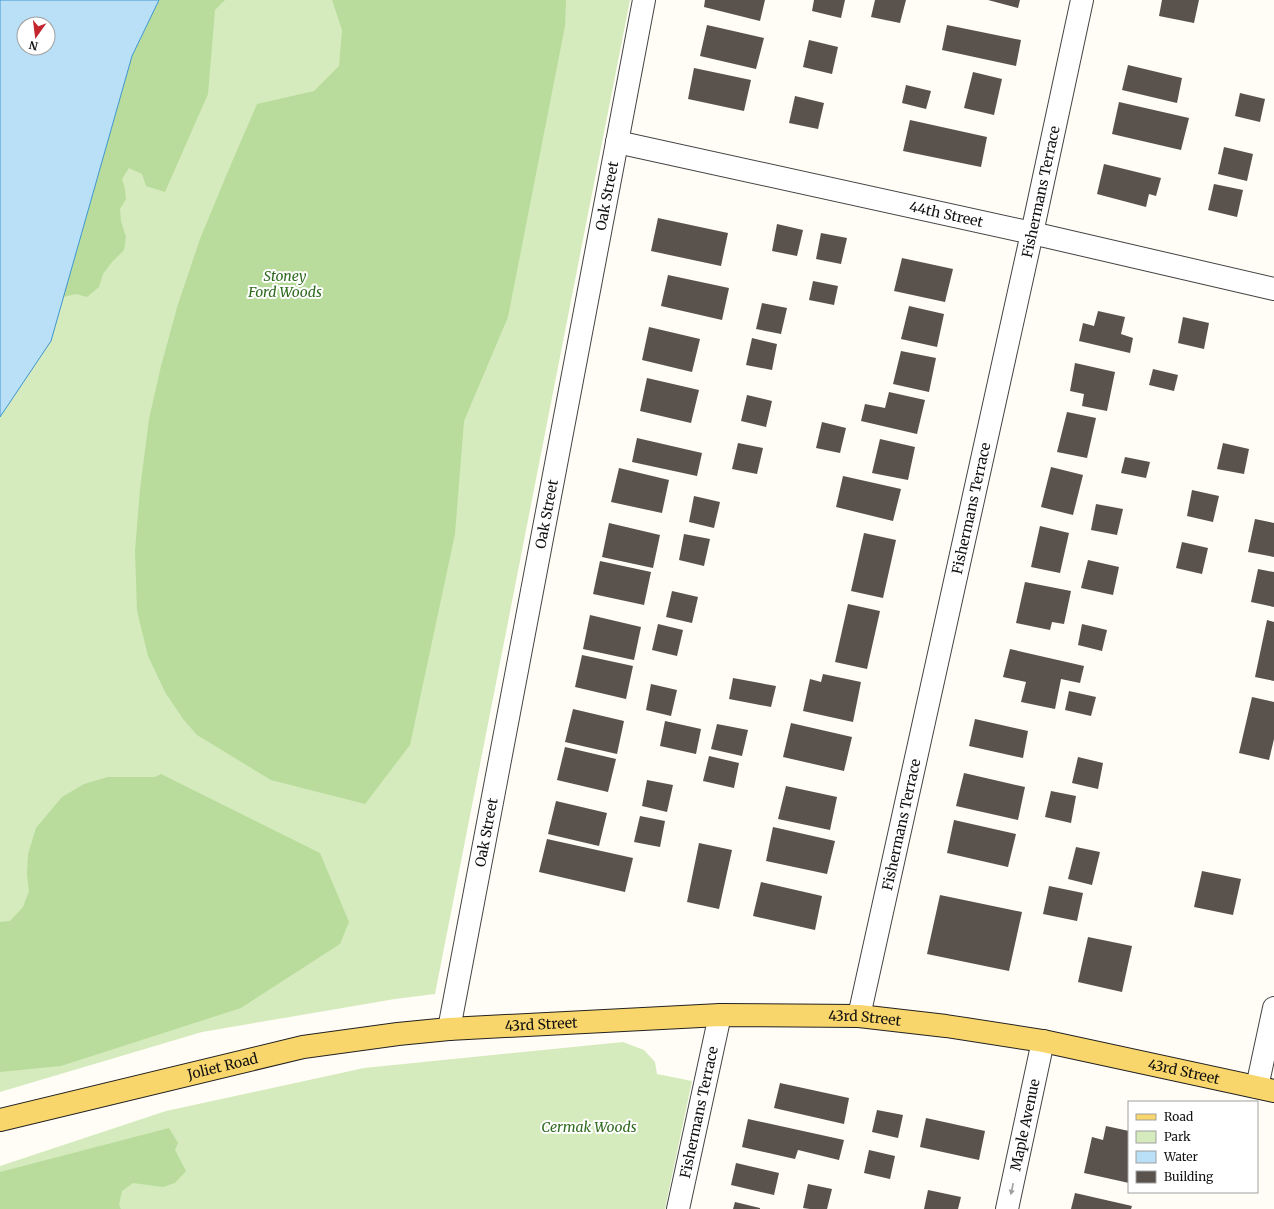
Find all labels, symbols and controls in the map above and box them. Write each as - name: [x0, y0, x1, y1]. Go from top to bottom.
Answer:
- north arrow: [16, 16, 56, 56]
- text: N: [27, 38, 39, 54]
- street label: Fishermans Terrace: [1018, 124, 1064, 259]
- street label: Oak Street: [592, 159, 622, 232]
- street label: 44th Street: [908, 197, 985, 231]
- park label: Stoney Ford Woods: [247, 267, 322, 301]
- street label: Fishermans Terrace: [948, 441, 994, 576]
- street label: Oak Street: [531, 478, 562, 550]
- street label: Fishermans Terrace: [878, 757, 925, 892]
- street label: Oak Street: [471, 796, 502, 869]
- street label: 43rd Street: [828, 1007, 903, 1030]
- street label: 43rd Street: [504, 1013, 578, 1035]
- street label: Fishermans Terrace: [676, 1045, 722, 1180]
- street label: Joliet Road: [185, 1049, 260, 1084]
- street label: 43rd Street: [1146, 1055, 1222, 1088]
- street label: Maple Avenue: [1006, 1077, 1044, 1173]
- legend: [1128, 1101, 1258, 1193]
- text: Road: [1164, 1109, 1193, 1124]
- park label: Cermak Woods: [541, 1118, 637, 1136]
- text: Park: [1164, 1129, 1191, 1144]
- text: Water: [1163, 1149, 1199, 1164]
- text: Building: [1164, 1169, 1214, 1184]
- one-way arrow: [1008, 1183, 1014, 1195]

